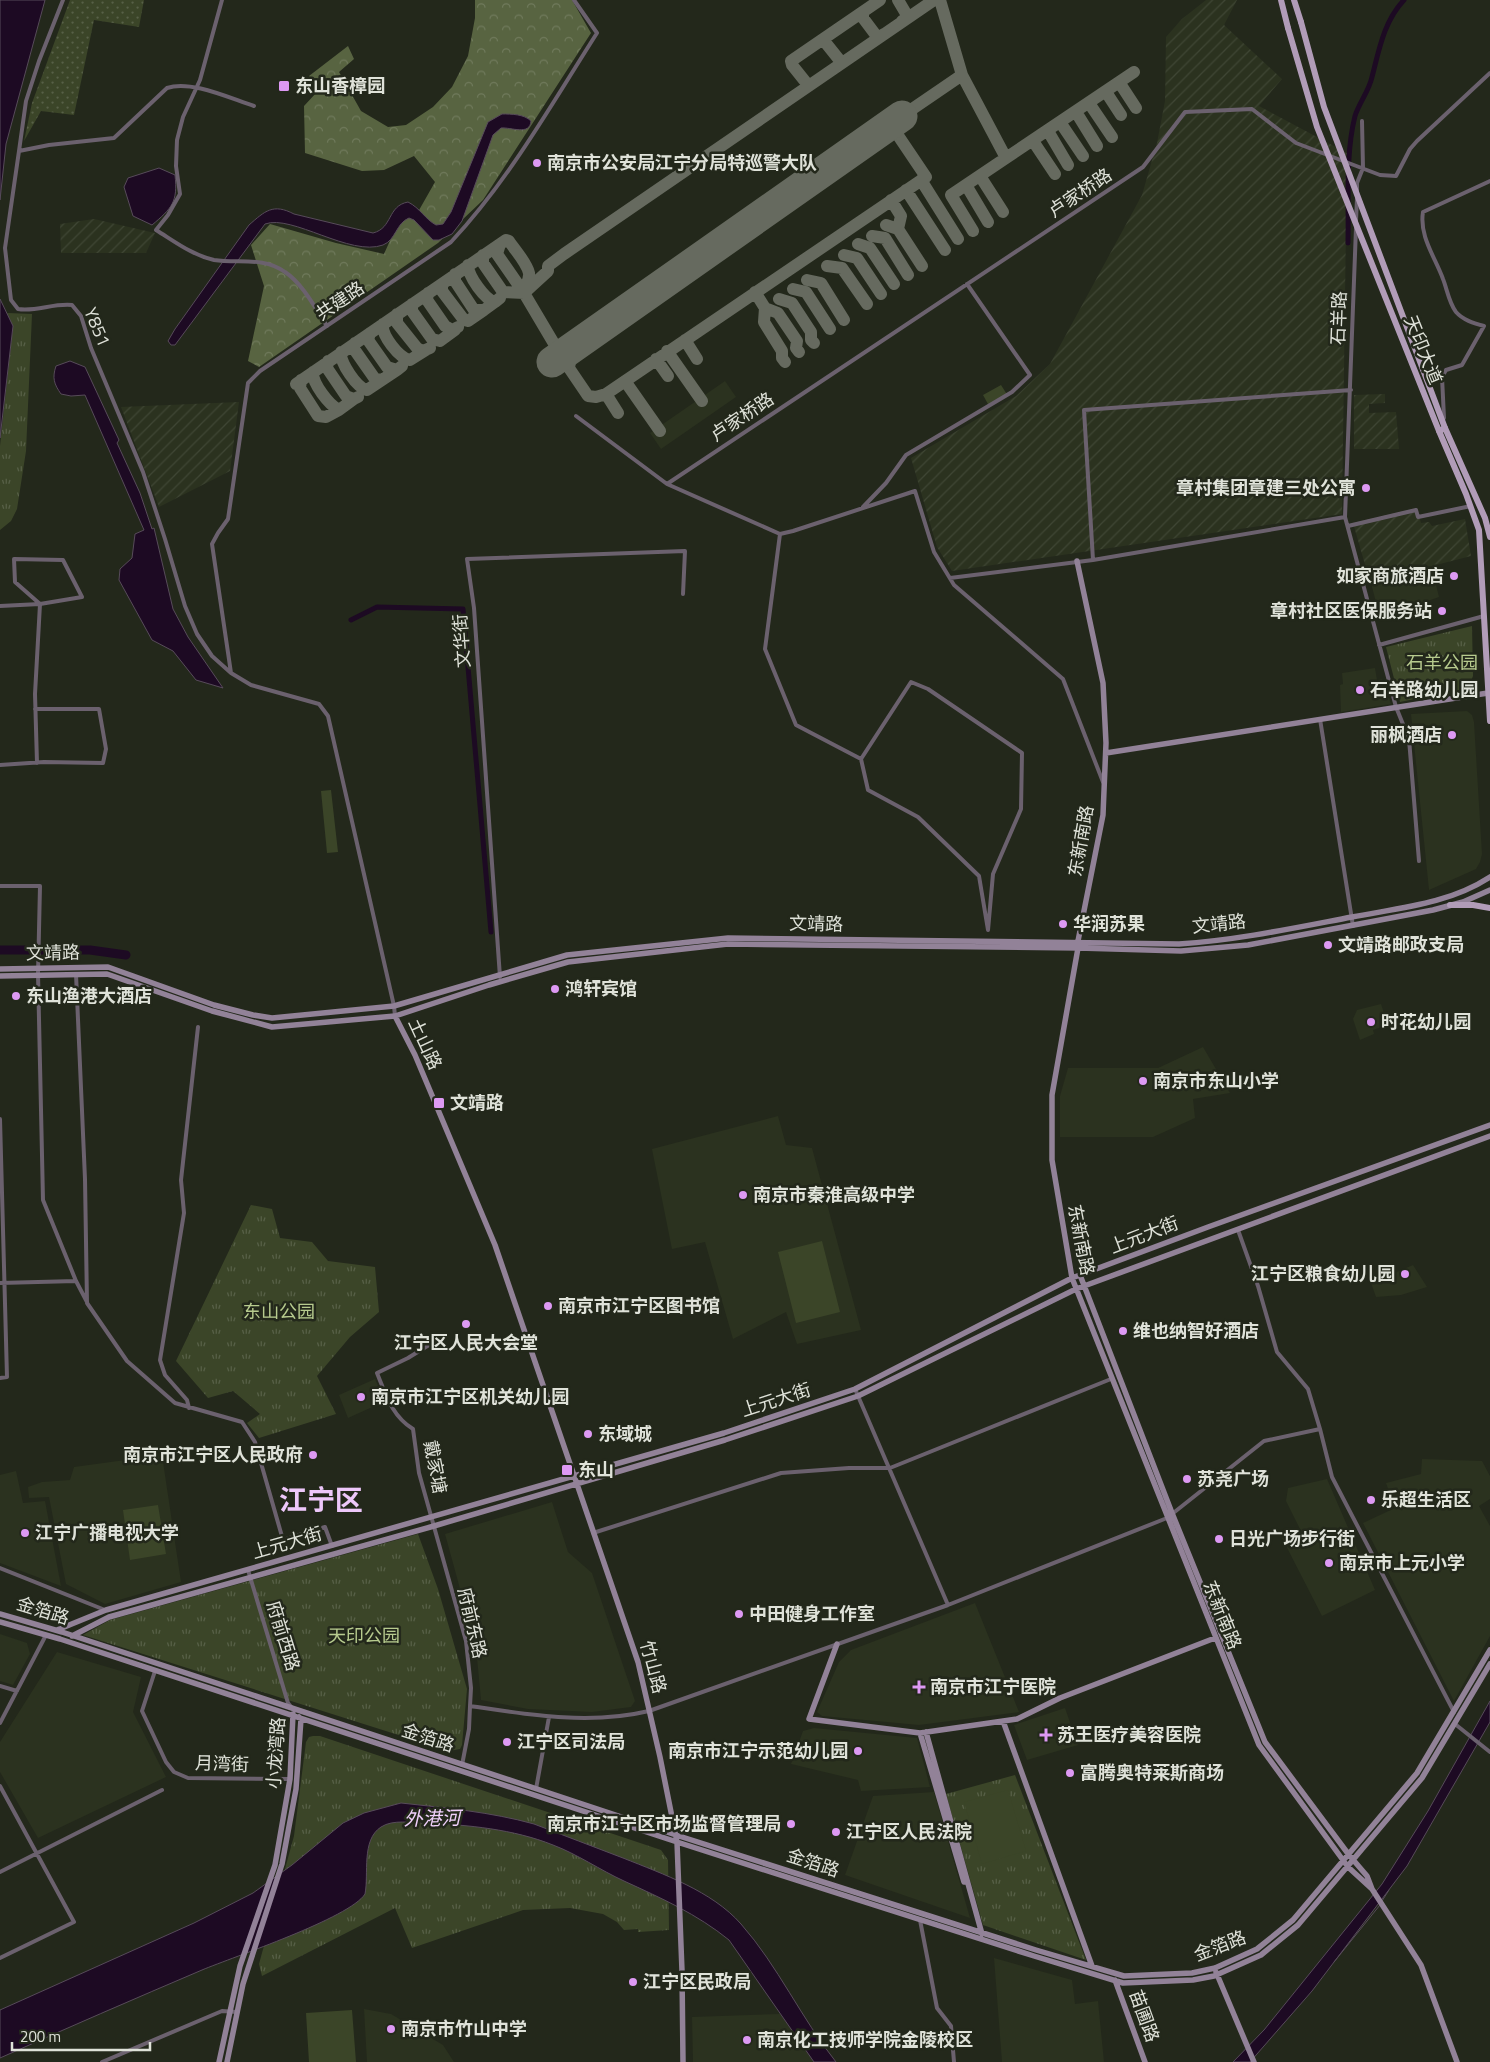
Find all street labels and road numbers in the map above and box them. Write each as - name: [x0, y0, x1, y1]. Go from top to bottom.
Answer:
- street label: 卢家桥路: [1042, 161, 1117, 224]
- street label: 共建路: [310, 274, 370, 327]
- street label: 石羊路: [1324, 291, 1353, 345]
- street label: Y851: [77, 303, 118, 350]
- street label: 天印大道: [1397, 311, 1449, 388]
- street label: 卢家桥路: [704, 385, 779, 448]
- street label: 文华街: [446, 613, 477, 669]
- street label: 东新南路: [1061, 803, 1100, 879]
- street label: 文靖路: [1191, 907, 1247, 940]
- street label: 文靖路: [789, 910, 843, 937]
- street label: 文靖路: [26, 939, 80, 966]
- street label: 土山路: [402, 1014, 449, 1074]
- street label: 东新南路: [1061, 1202, 1102, 1278]
- street label: 上元大街: [1105, 1209, 1182, 1260]
- street label: 上元大街: [737, 1376, 814, 1423]
- street label: 戴家塘: [417, 1438, 454, 1496]
- street label: 上元大街: [249, 1520, 325, 1565]
- street label: 东新南路: [1196, 1576, 1248, 1653]
- street label: 府前东路: [451, 1585, 494, 1661]
- street label: 金箔路: [13, 1590, 73, 1631]
- street label: 府前西路: [260, 1597, 307, 1674]
- street label: 竹山路: [633, 1637, 674, 1696]
- street label: 小龙湾路: [260, 1716, 291, 1790]
- street label: 金箔路: [398, 1716, 458, 1759]
- street label: 月湾街: [195, 1749, 249, 1778]
- street label: 金箔路: [783, 1841, 843, 1884]
- street label: 金箔路: [1190, 1923, 1250, 1968]
- street label: 苗圃路: [1123, 1986, 1166, 2046]

